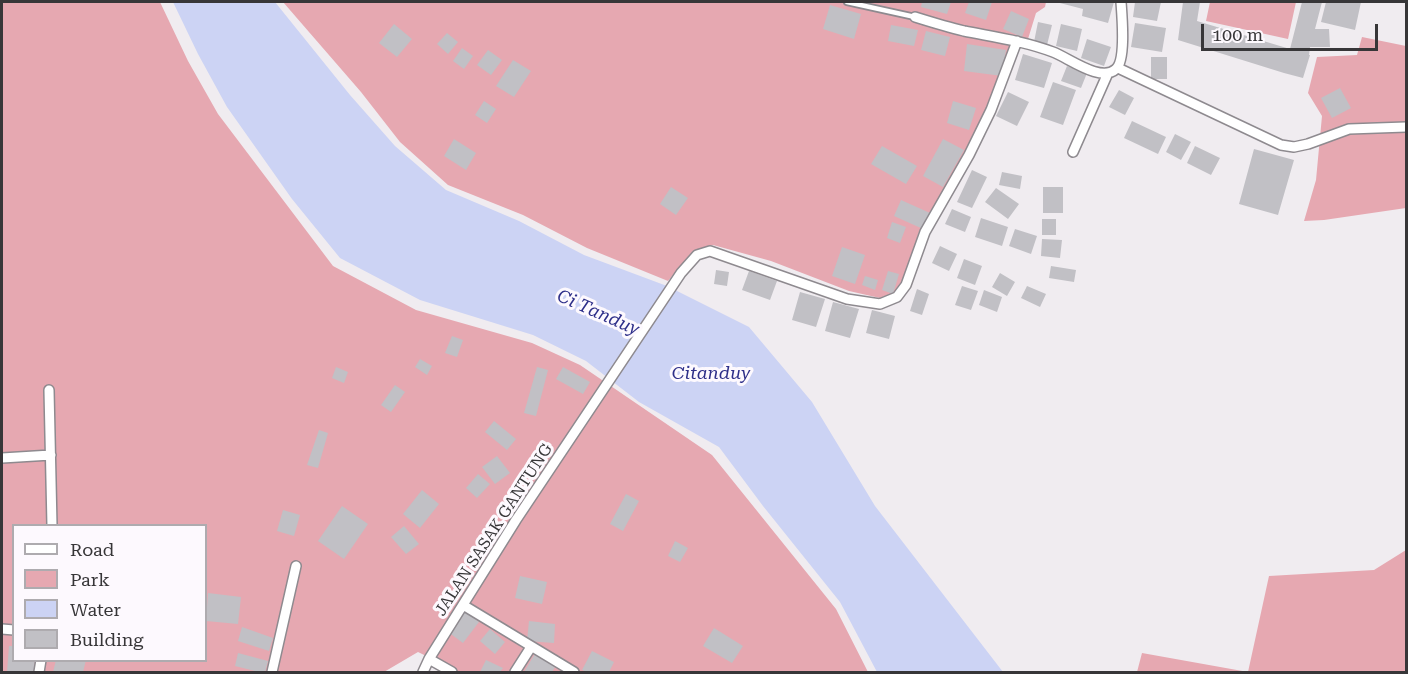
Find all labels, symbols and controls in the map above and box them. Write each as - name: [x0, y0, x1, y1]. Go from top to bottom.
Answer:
- scale bar: [1204, 12, 1381, 50]
- text: 100 m: [1212, 24, 1263, 45]
- water label: Ci Tanduy: [554, 285, 642, 341]
- water label: Citanduy: [672, 363, 750, 385]
- street label: JALAN SASAK GANTUNG: [431, 440, 557, 620]
- legend: [12, 524, 207, 662]
- text: Road: [70, 539, 114, 560]
- text: Park: [70, 569, 110, 590]
- text: Water: [70, 599, 121, 620]
- text: Building: [70, 629, 144, 650]

